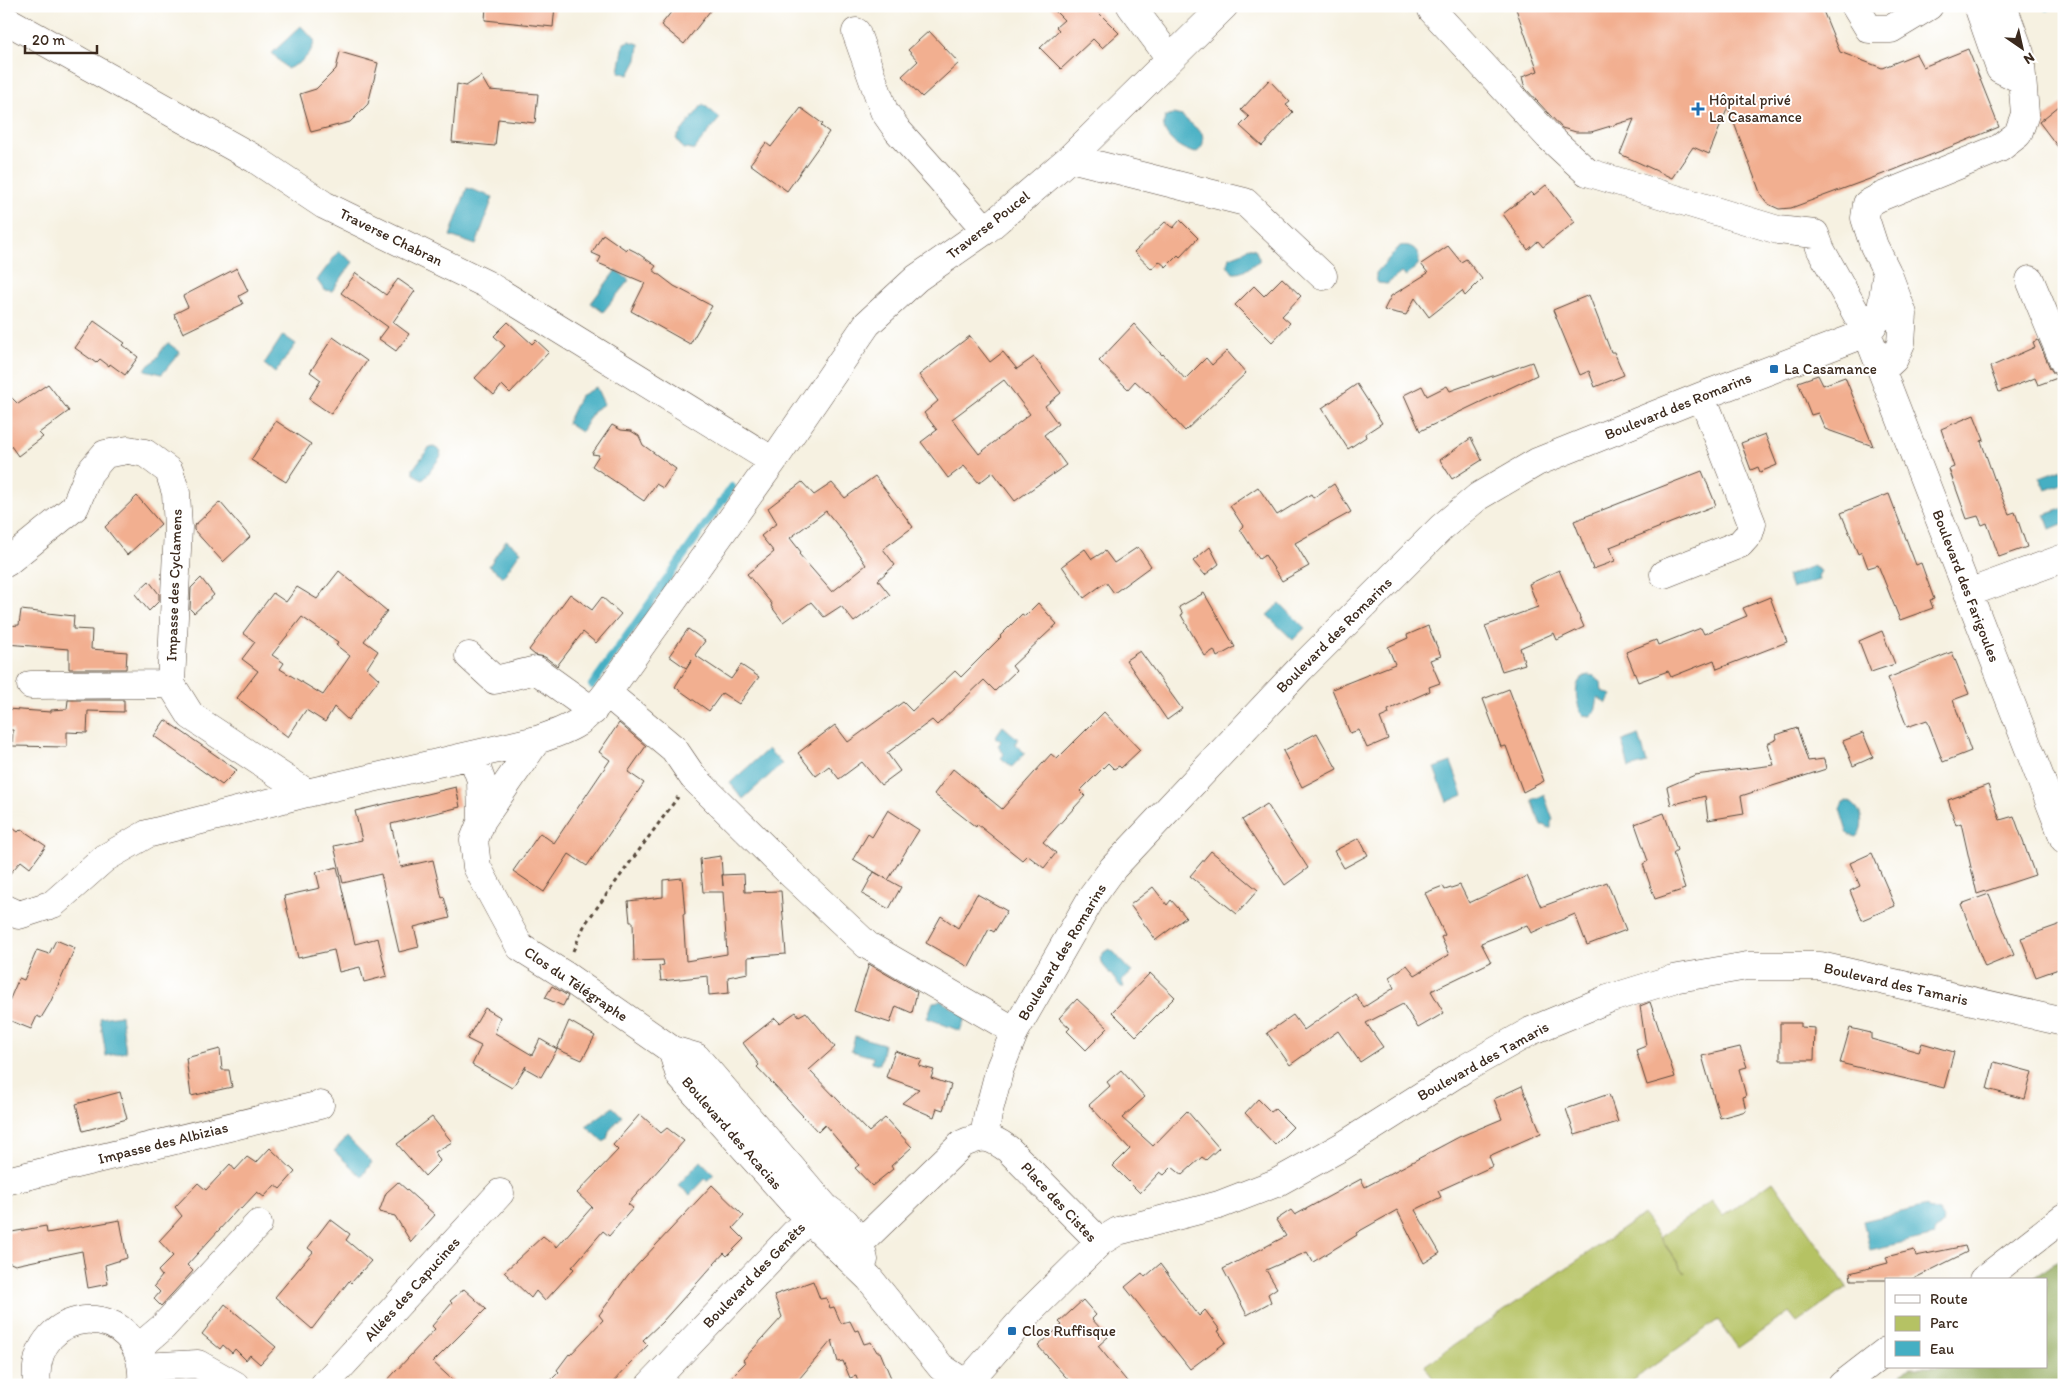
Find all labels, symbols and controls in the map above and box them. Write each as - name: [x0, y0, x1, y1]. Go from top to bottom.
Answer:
- scale bar: [25, 22, 98, 54]
- north arrow: [1998, 22, 2048, 72]
- text: 20 m: [32, 31, 66, 49]
- text: N: [2020, 49, 2038, 68]
- place label: Hôpital privé La Casamance: [1709, 91, 1802, 126]
- marker: Hôpital privé La Casamance: [1691, 102, 1705, 116]
- street label: Traverse Poucel: [943, 186, 1034, 263]
- street label: Traverse Chabran: [336, 204, 446, 270]
- place label: La Casamance: [1784, 360, 1877, 378]
- marker: La Casamance: [1768, 363, 1780, 375]
- street label: Boulevard des Romarins: [1602, 368, 1754, 444]
- street label: Boulevard des Farigoules: [1929, 507, 2003, 665]
- street label: Impasse des Cyclamens: [162, 508, 186, 662]
- street label: Boulevard des Romarins: [1272, 573, 1396, 697]
- street label: Boulevard des Romarins: [1014, 880, 1110, 1024]
- street label: Clos du Télégraphe: [521, 943, 631, 1025]
- street label: Boulevard des Tamaris: [1822, 959, 1970, 1009]
- street label: Boulevard des Tamaris: [1414, 1017, 1552, 1105]
- street label: Boulevard des Acacias: [678, 1073, 786, 1193]
- street label: Impasse des Albizias: [96, 1118, 230, 1168]
- street label: Place des Cistes: [1017, 1158, 1101, 1246]
- street label: Boulevard des Genêts: [699, 1218, 809, 1332]
- street label: Allées des Capucines: [360, 1233, 464, 1345]
- legend: [1885, 1278, 2048, 1368]
- text: Route: [1930, 1290, 1968, 1308]
- text: Parc: [1930, 1314, 1959, 1332]
- place label: Clos Ruffisque: [1022, 1322, 1116, 1340]
- marker: Clos Ruffisque: [1006, 1325, 1018, 1337]
- text: Eau: [1930, 1340, 1954, 1358]

